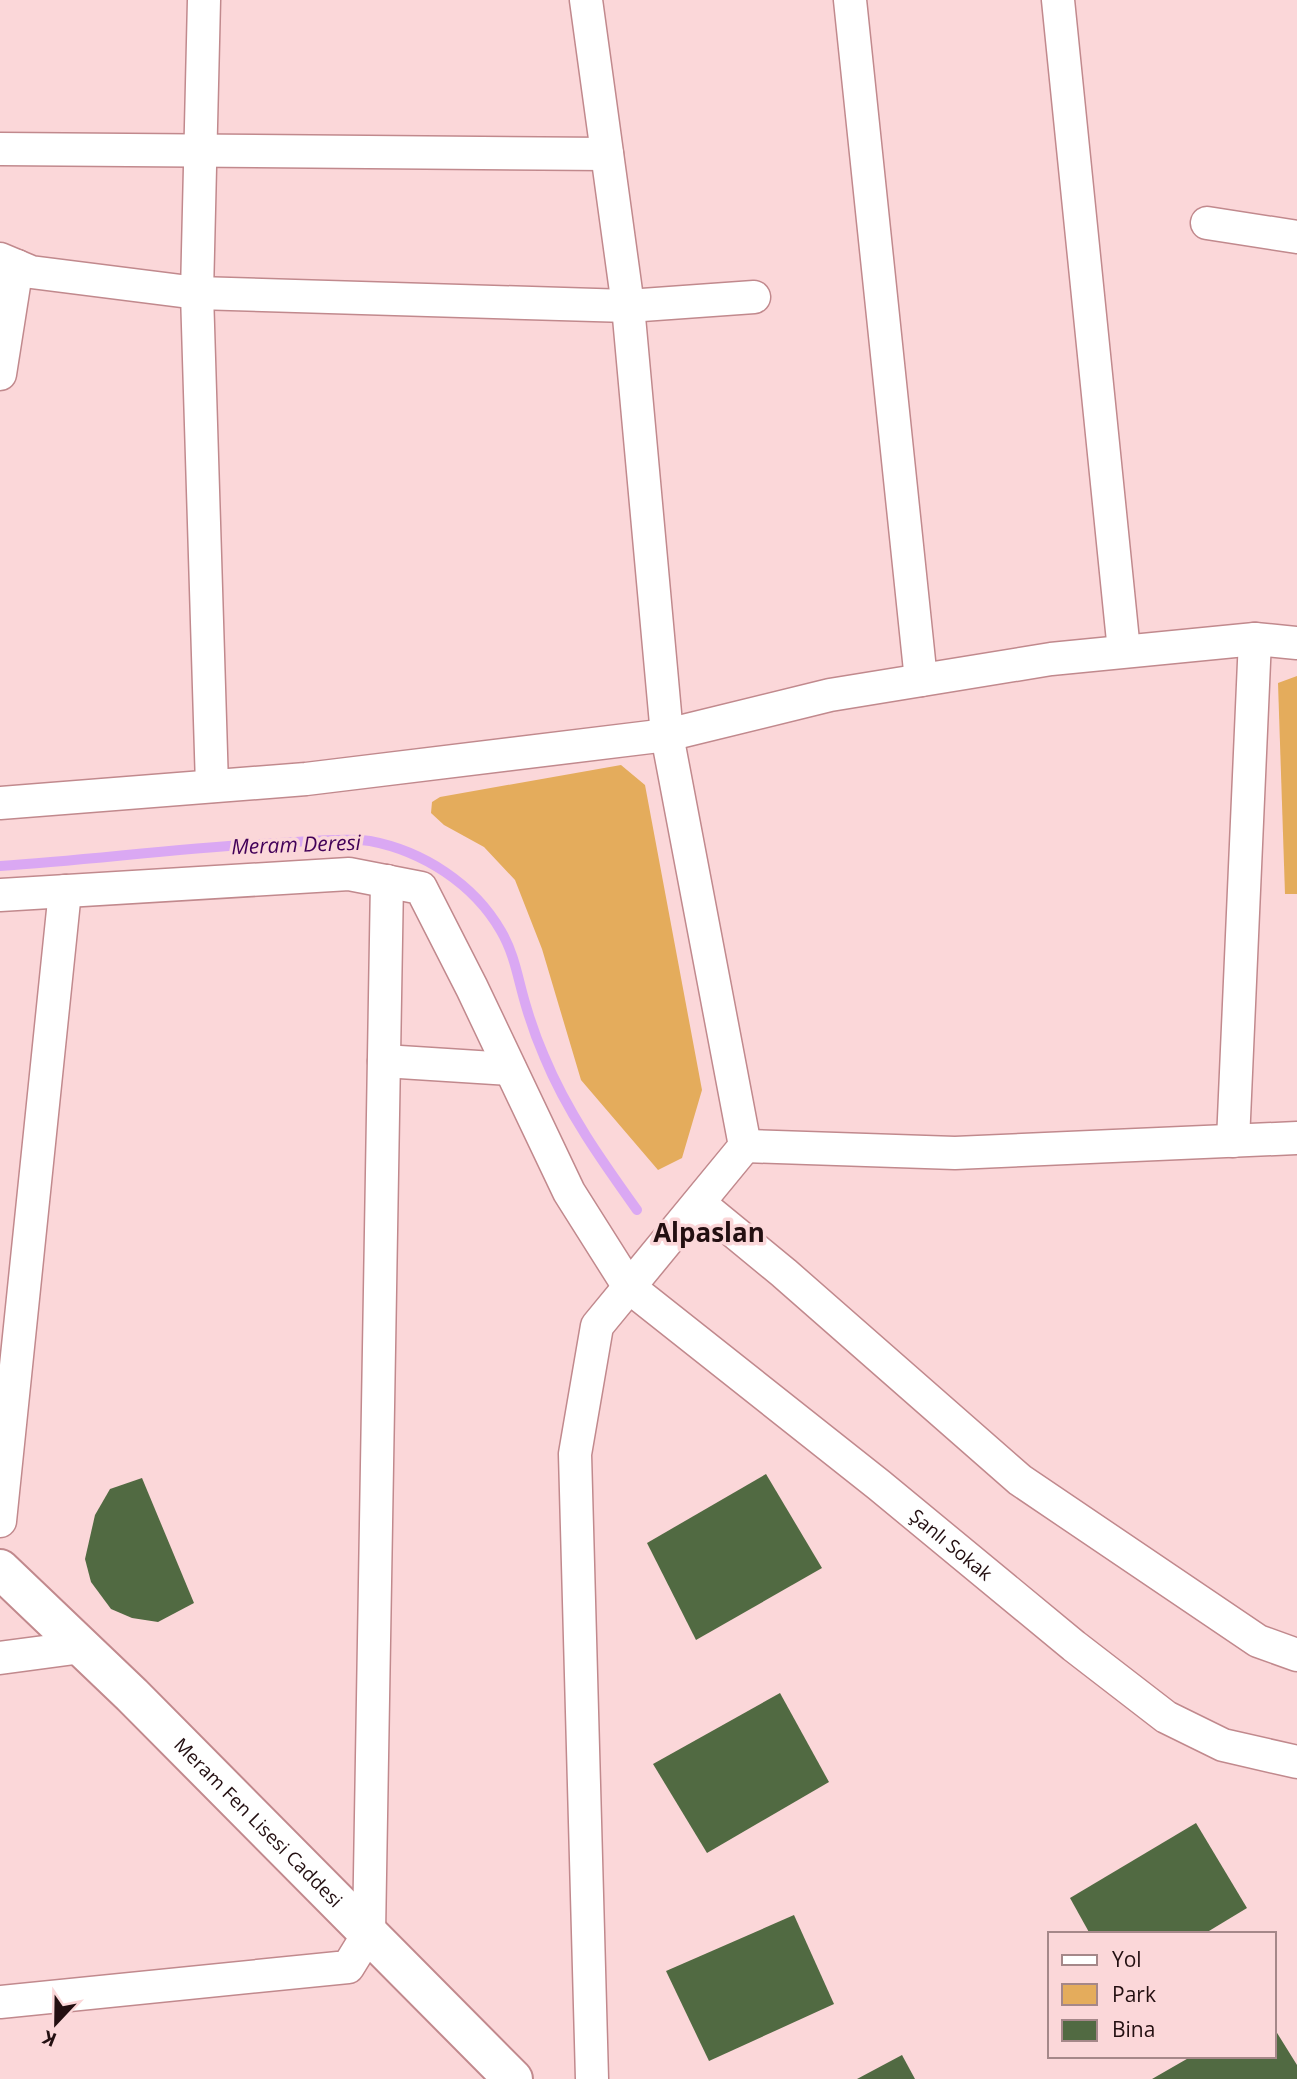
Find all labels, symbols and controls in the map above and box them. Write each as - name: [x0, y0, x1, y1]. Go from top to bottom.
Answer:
- water label: Meram Deresi: [231, 828, 362, 860]
- district label: Alpaslan: [653, 1214, 765, 1250]
- street label: Şanlı Sokak: [905, 1503, 998, 1586]
- street label: Meram Fen Lisesi Caddesi: [168, 1732, 348, 1913]
- legend: [1048, 1932, 1276, 2058]
- text: Yol: [1112, 1945, 1142, 1973]
- text: Park: [1112, 1980, 1156, 2008]
- north arrow: [21, 1988, 91, 2058]
- text: Bina: [1112, 2015, 1155, 2043]
- text: K: [39, 2024, 60, 2053]

